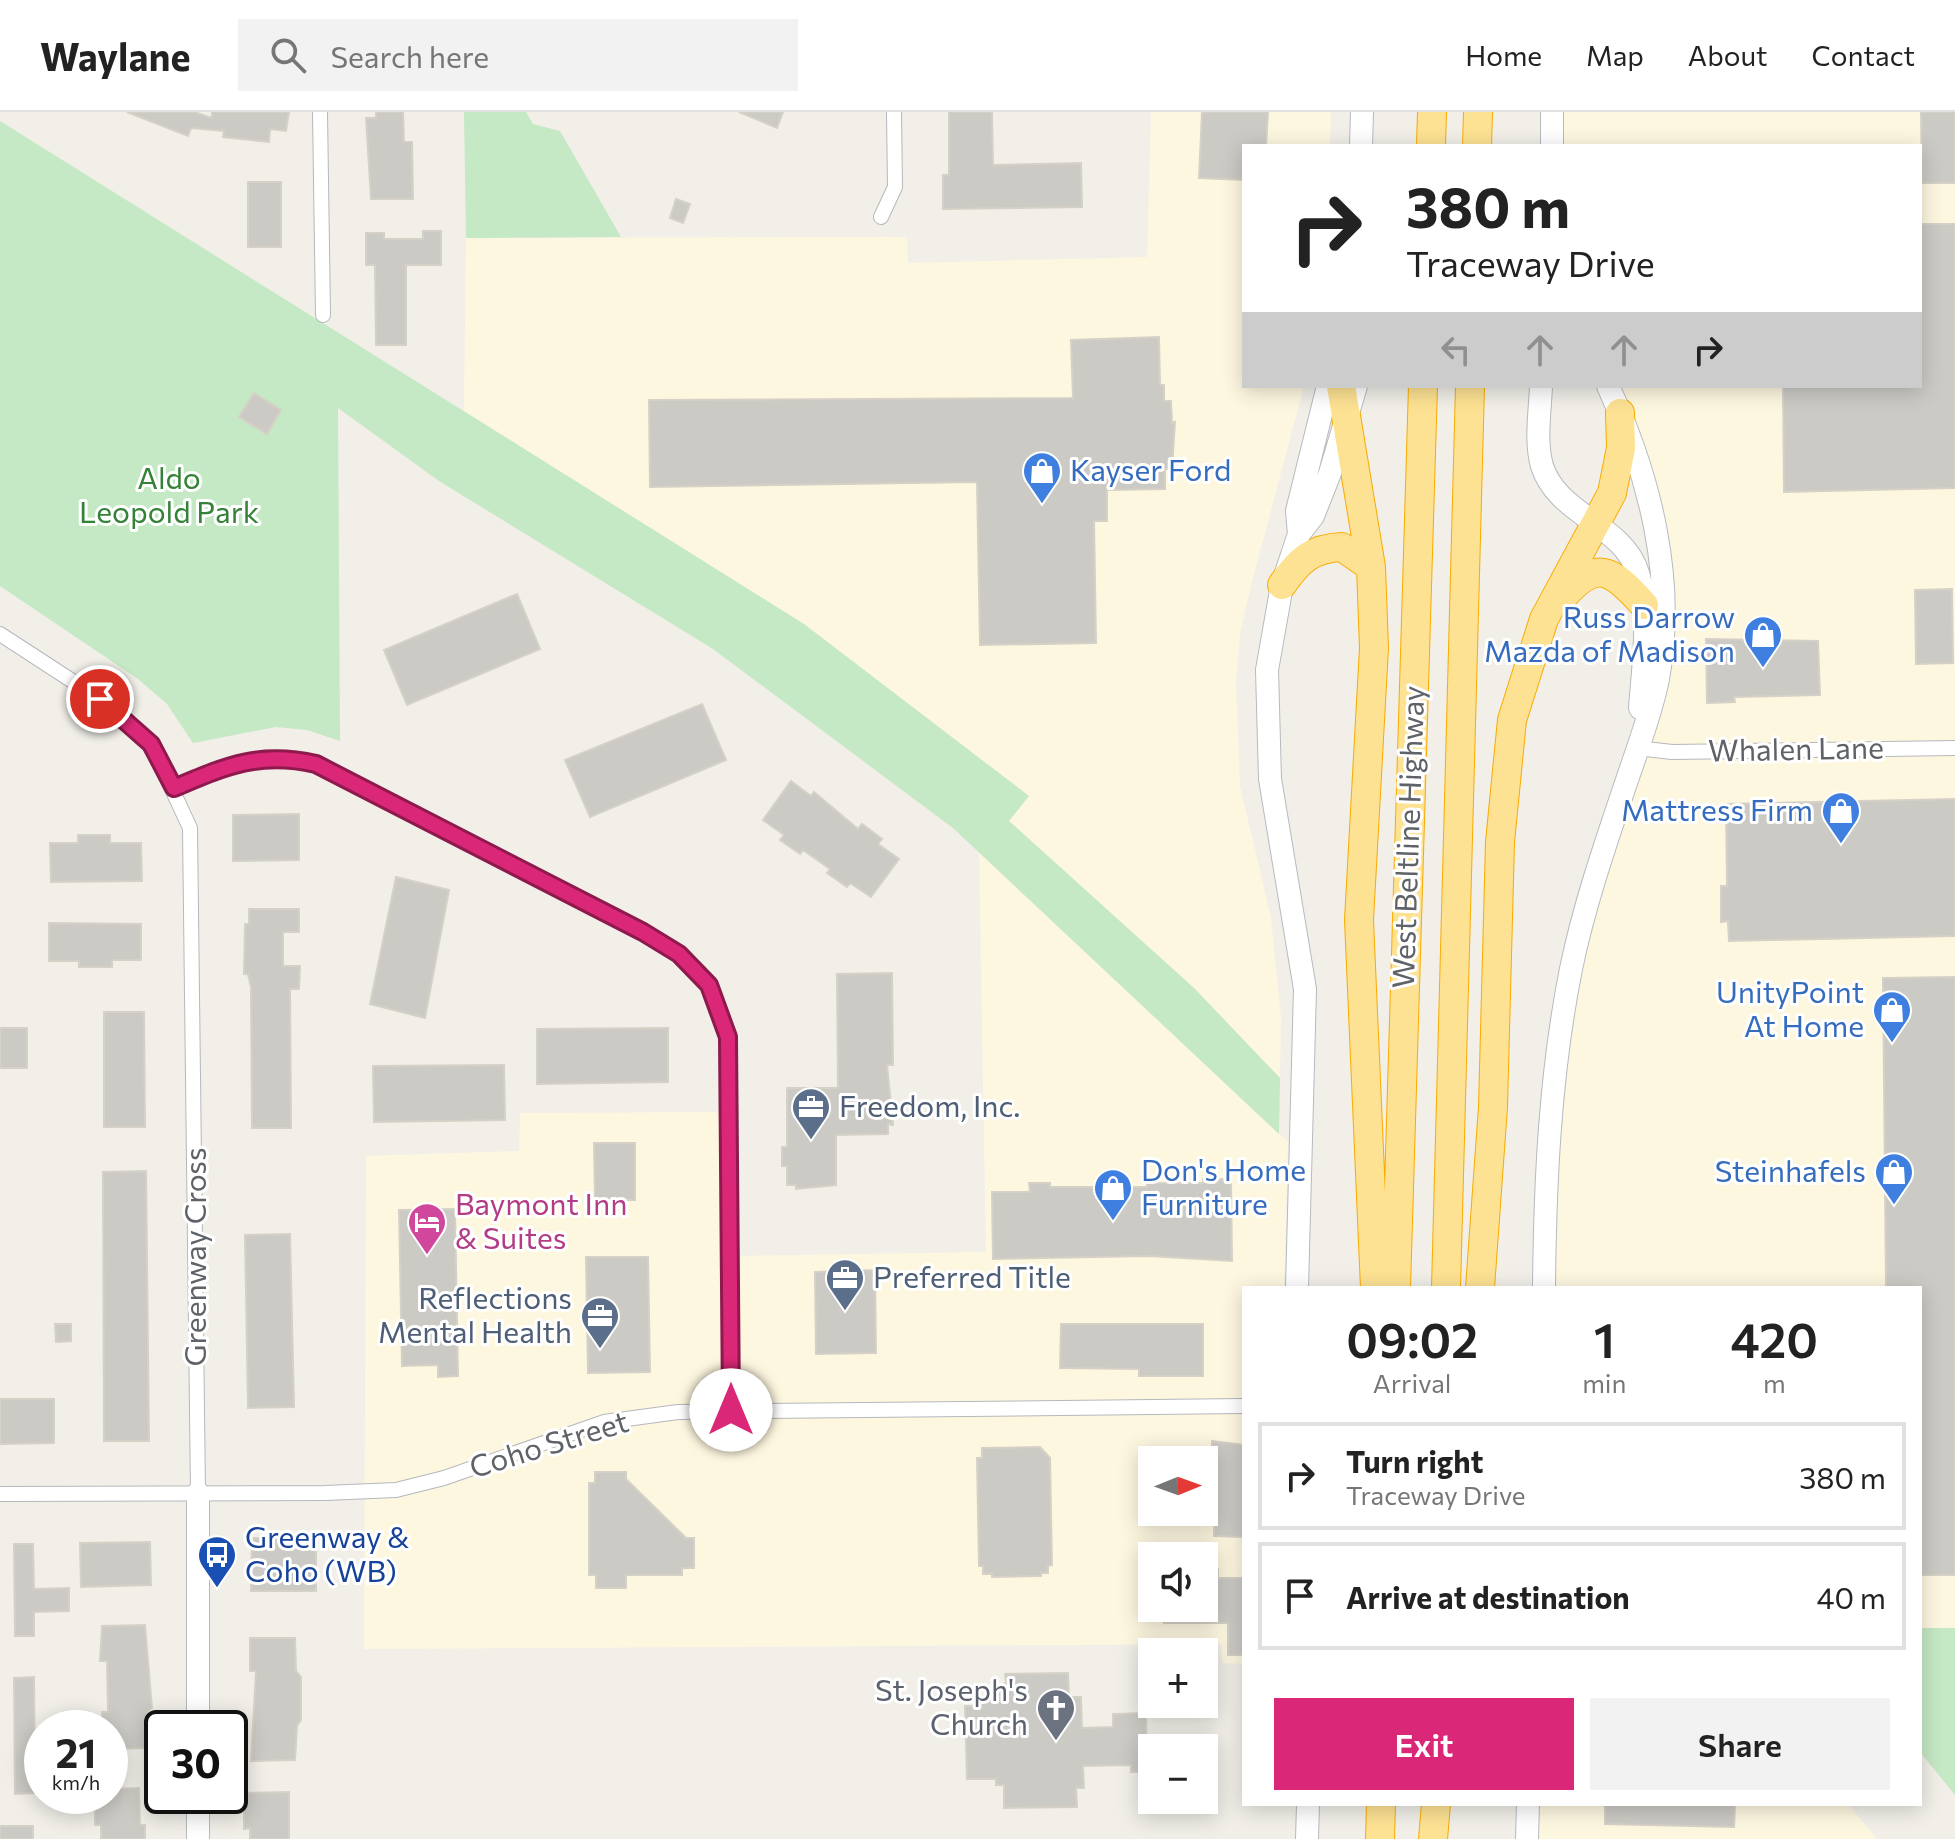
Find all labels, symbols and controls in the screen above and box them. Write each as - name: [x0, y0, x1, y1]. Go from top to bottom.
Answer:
- search box: [238, 19, 798, 91]
- text: Waylane: [40, 32, 190, 79]
- icon: search: [266, 33, 310, 77]
- text: Search here: [330, 37, 489, 74]
- text: Home: [1465, 38, 1542, 72]
- text: Map: [1586, 38, 1644, 72]
- text: About: [1688, 38, 1768, 72]
- text: Contact: [1812, 38, 1915, 72]
- text: 380 m: [1406, 171, 1570, 240]
- icon: right: [1274, 176, 1378, 280]
- text: Traceway Drive: [1406, 240, 1655, 284]
- icon: left: [1434, 328, 1478, 372]
- icon: ahead: [1518, 328, 1562, 372]
- icon: ahead: [1602, 328, 1646, 372]
- icon: right: [1686, 328, 1730, 372]
- shop icon: Kayser Ford: [1021, 450, 1063, 505]
- place label: Kayser Ford: [1070, 450, 1231, 487]
- park label: Aldo Leopold Park: [79, 458, 259, 529]
- place label: Russ Darrow Mazda of Madison: [1484, 597, 1735, 668]
- shop icon: Russ Darrow Mazda of Madison: [1742, 614, 1784, 669]
- pin: [66, 665, 134, 733]
- icon: arrive: [78, 677, 122, 721]
- street label: West Beltline Highway: [1383, 685, 1430, 989]
- street label: Whalen Lane: [1708, 727, 1884, 768]
- place label: Mattress Firm: [1621, 790, 1813, 827]
- shop icon: Mattress Firm: [1820, 790, 1862, 845]
- place label: UnityPoint At Home: [1716, 972, 1864, 1043]
- shop icon: UnityPoint At Home: [1871, 989, 1913, 1044]
- office icon: Freedom, Inc.: [790, 1086, 832, 1141]
- place label: Freedom, Inc.: [839, 1086, 1020, 1123]
- street label: Greenway Cross: [175, 1147, 212, 1367]
- place label: Don's Home Furniture: [1141, 1150, 1306, 1221]
- place label: Steinhafels: [1715, 1151, 1866, 1188]
- shop icon: Steinhafels: [1873, 1151, 1915, 1206]
- shop icon: Don's Home Furniture: [1092, 1167, 1134, 1222]
- place label: Baymont Inn & Suites: [455, 1184, 627, 1255]
- hotel icon: Baymont Inn & Suites: [406, 1201, 448, 1256]
- office icon: Preferred Title: [824, 1257, 866, 1312]
- place label: Preferred Title: [873, 1257, 1071, 1294]
- place label: Reflections Mental Health: [378, 1278, 572, 1349]
- office icon: Reflections Mental Health: [579, 1295, 621, 1350]
- text: 09:02: [1346, 1309, 1478, 1368]
- text: 1: [1594, 1309, 1615, 1368]
- text: 420: [1731, 1309, 1818, 1368]
- text: Arrival: [1373, 1367, 1451, 1398]
- text: min: [1582, 1367, 1626, 1398]
- text: m: [1763, 1367, 1786, 1398]
- position arrow: [689, 1368, 773, 1452]
- street label: Coho Street: [464, 1401, 632, 1484]
- text: Turn right: [1346, 1442, 1483, 1479]
- north arrow: [1138, 1446, 1218, 1526]
- map controls: [1138, 1446, 1218, 1814]
- icon: right: [1278, 1454, 1322, 1498]
- text: 380 m: [1799, 1458, 1886, 1495]
- text: Traceway Drive: [1346, 1479, 1526, 1510]
- place label: Greenway & Coho (WB): [245, 1517, 409, 1588]
- bus stop icon: Greenway & Coho (WB): [196, 1534, 238, 1589]
- button: sound: [1138, 1542, 1218, 1622]
- icon: arrive: [1278, 1574, 1322, 1618]
- text: Arrive at destination: [1346, 1578, 1630, 1615]
- text: 40 m: [1817, 1578, 1886, 1615]
- button: +: [1138, 1638, 1218, 1718]
- place label: St. Joseph's Church: [875, 1670, 1028, 1741]
- church icon: St. Joseph's Church: [1035, 1687, 1077, 1742]
- button: Exit: [1274, 1698, 1574, 1790]
- button: Share: [1590, 1698, 1890, 1790]
- speed limit sign: 30: [144, 1710, 248, 1814]
- text: 21: [56, 1727, 96, 1776]
- button: −: [1138, 1734, 1218, 1814]
- text: km/h: [52, 1770, 100, 1794]

